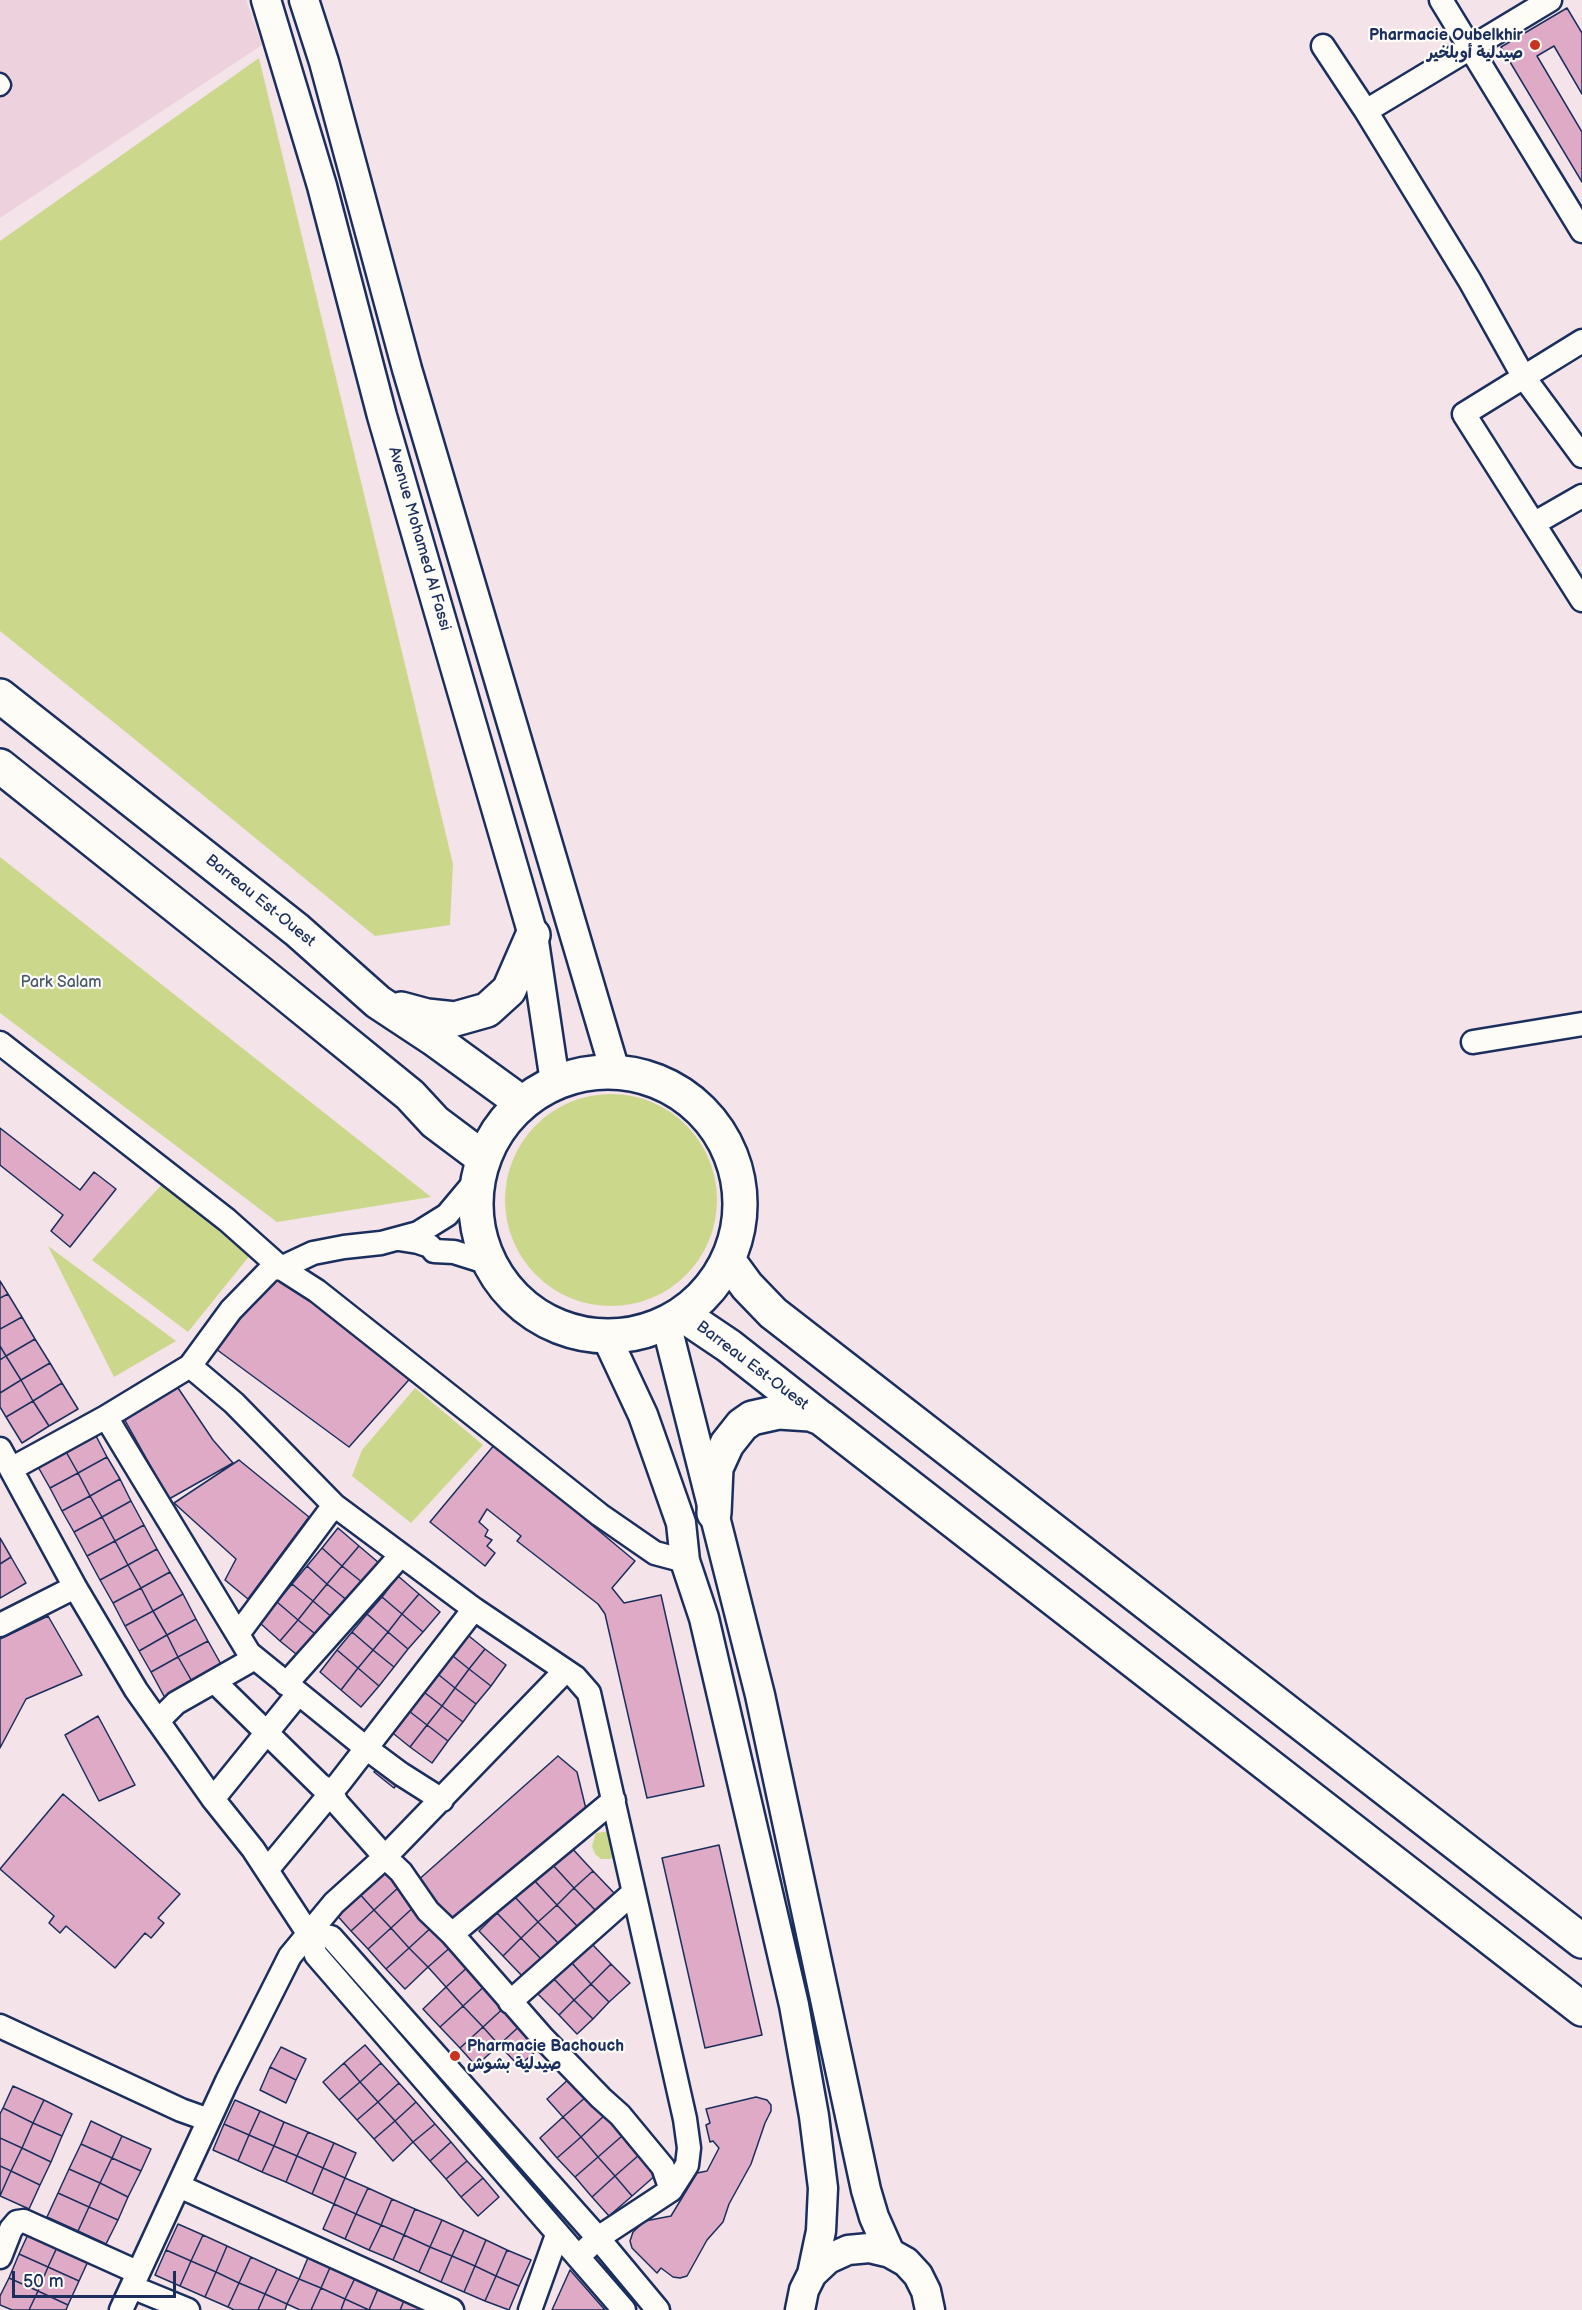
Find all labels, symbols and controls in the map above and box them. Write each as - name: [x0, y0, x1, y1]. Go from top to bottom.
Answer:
- place label: Pharmacie Oubelkhir صيدلية أوبلخير: [1369, 26, 1523, 64]
- marker: Pharmacie Oubelkhir صيدلية أوبلخير: [1528, 38, 1542, 52]
- street label: Avenue Mohamed Al Fassi: [384, 445, 454, 633]
- street label: Barreau Est-Ouest: [201, 851, 319, 951]
- park label: Park Salam: [21, 973, 101, 993]
- street label: Barreau Est-Ouest: [692, 1318, 812, 1414]
- place label: Pharmacie Bachouch صيدلية بشوش: [467, 2037, 624, 2075]
- marker: Pharmacie Bachouch صيدلية بشوش: [448, 2049, 462, 2063]
- scale bar: [15, 2259, 178, 2297]
- text: 50 m: [23, 2271, 64, 2292]

